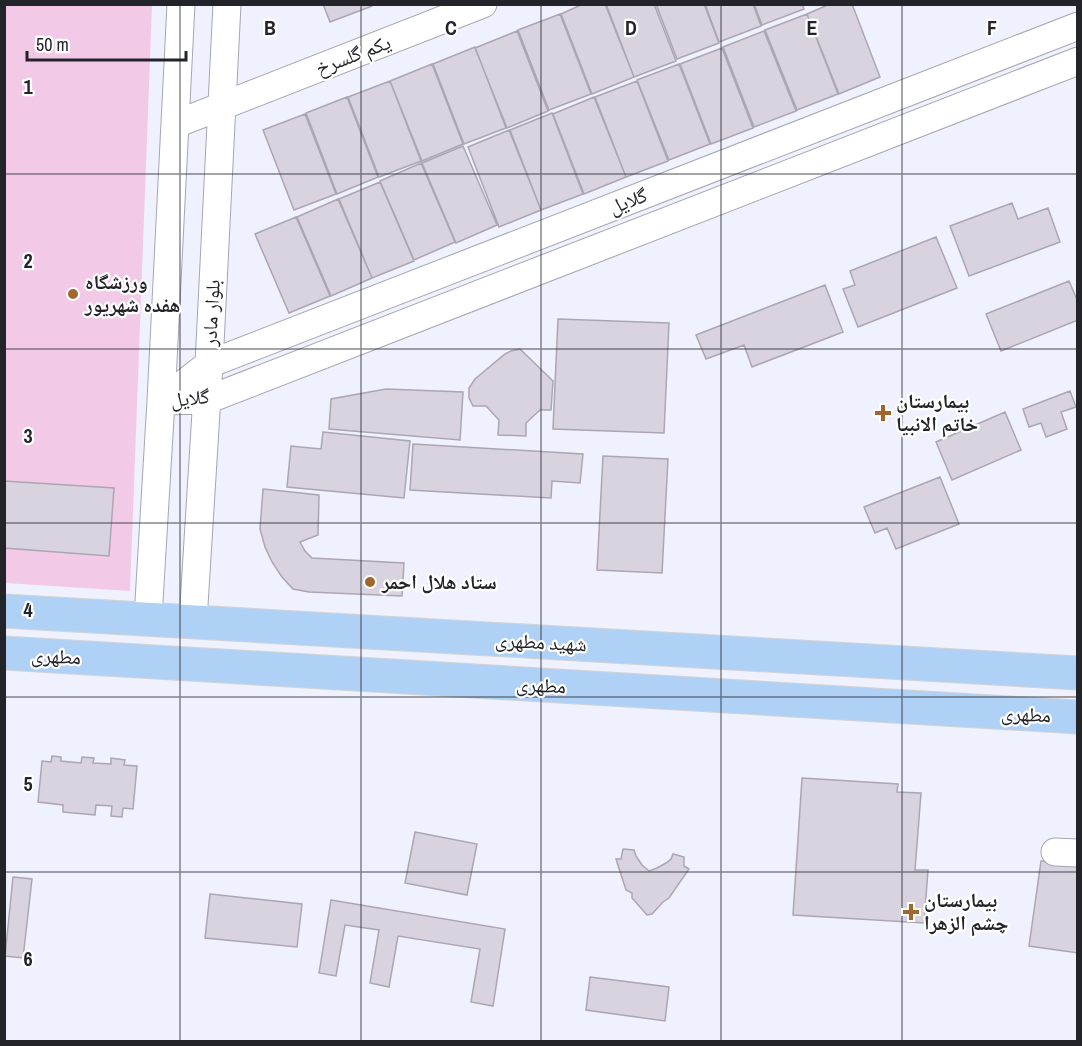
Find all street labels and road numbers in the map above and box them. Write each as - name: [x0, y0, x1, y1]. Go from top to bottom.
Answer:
- street label: یکم گلسرخ: [311, 28, 395, 82]
- street label: گلایل: [605, 181, 651, 220]
- street label: بلوار مادر: [195, 279, 226, 348]
- street label: گلایل: [169, 382, 211, 413]
- street label: شهید مطهری: [494, 626, 588, 657]
- street label: مطهری: [30, 641, 82, 670]
- street label: مطهری: [515, 670, 567, 699]
- street label: مطهری: [1000, 699, 1052, 728]

